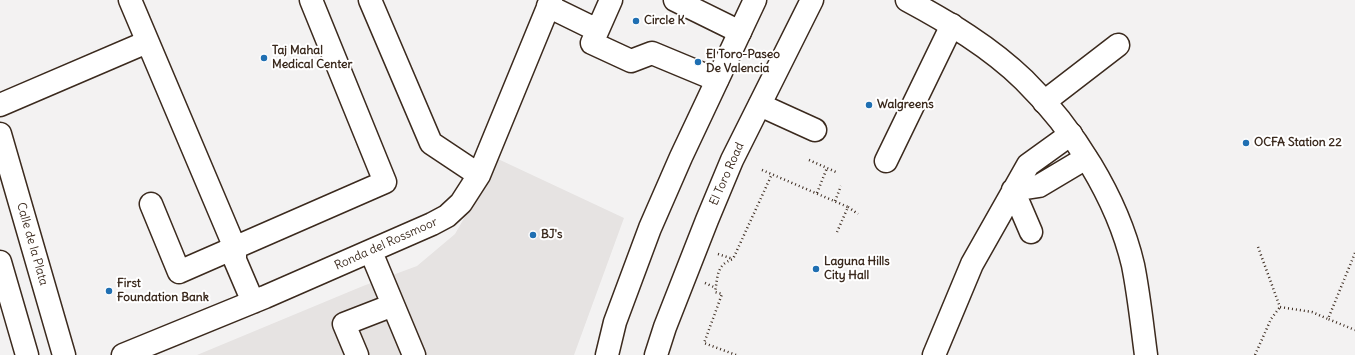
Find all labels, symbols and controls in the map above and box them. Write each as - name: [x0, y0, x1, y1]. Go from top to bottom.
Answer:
- place label: Circle K: [644, 14, 685, 28]
- marker: Circle K: [631, 16, 641, 26]
- place label: Taj Mahal Medical Center: [272, 44, 352, 72]
- place label: El Toro-Paseo De Valencia: [706, 48, 780, 76]
- marker: Taj Mahal Medical Center: [259, 53, 269, 63]
- marker: El Toro-Paseo De Valencia: [693, 57, 703, 67]
- place label: Walgreens: [877, 98, 934, 112]
- marker: Walgreens: [864, 100, 874, 110]
- place label: OCFA Station 22: [1254, 136, 1342, 150]
- marker: OCFA Station 22: [1241, 138, 1251, 148]
- street label: El Toro Road: [707, 140, 747, 208]
- street label: Calle de la Plata: [13, 201, 51, 287]
- street label: Ronda del Rossmoor: [332, 215, 440, 273]
- place label: BJ's: [541, 228, 563, 242]
- marker: BJ's: [528, 230, 538, 240]
- place label: Laguna Hills City Hall: [824, 255, 890, 283]
- marker: Laguna Hills City Hall: [811, 264, 821, 274]
- place label: First Foundation Bank: [117, 277, 209, 305]
- marker: First Foundation Bank: [104, 286, 114, 296]

